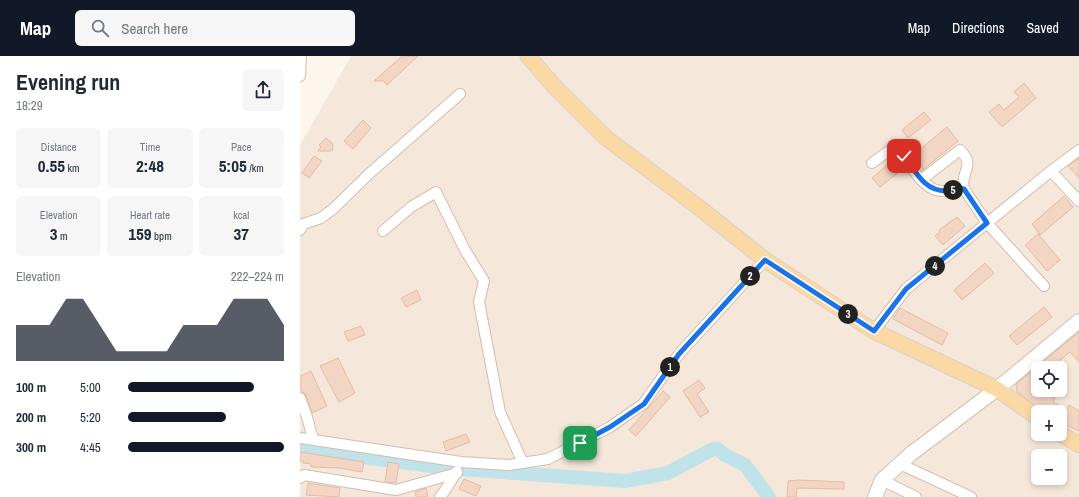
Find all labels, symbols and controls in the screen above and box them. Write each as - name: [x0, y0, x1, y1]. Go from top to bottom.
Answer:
- search box: [75, 10, 355, 46]
- text: Map: [20, 15, 51, 41]
- icon: search: [89, 17, 111, 39]
- text: Search here: [121, 18, 188, 39]
- text: Map: [908, 19, 930, 37]
- text: Directions: [952, 19, 1004, 37]
- text: Saved: [1026, 19, 1059, 37]
- text: Evening run: [16, 67, 120, 97]
- button: share: [242, 69, 284, 111]
- text: 18:29: [16, 97, 43, 114]
- pin: [887, 139, 921, 173]
- text: Distance: [41, 140, 76, 154]
- text: Time: [140, 140, 160, 154]
- text: Pace: [231, 140, 252, 154]
- icon: check: [893, 145, 915, 167]
- text: 0.55: [38, 154, 65, 177]
- text: 2:48: [136, 154, 164, 177]
- text: 5:05: [219, 154, 247, 177]
- text: km: [65, 161, 80, 175]
- text: /km: [247, 161, 264, 175]
- pin: 5: [943, 180, 963, 200]
- text: 5: [950, 183, 956, 197]
- text: Elevation: [40, 208, 77, 222]
- text: Heart rate: [130, 208, 170, 222]
- text: kcal: [233, 208, 249, 222]
- text: 3: [50, 222, 58, 245]
- text: 159: [128, 222, 152, 245]
- text: 37: [234, 222, 249, 245]
- text: m: [58, 229, 68, 243]
- text: bpm: [152, 229, 172, 243]
- pin: 4: [925, 256, 945, 276]
- text: 4: [932, 259, 938, 273]
- pin: 2: [740, 266, 760, 286]
- text: Elevation: [16, 268, 60, 285]
- text: 222–224 m: [231, 268, 284, 285]
- text: 2: [747, 269, 753, 283]
- pin: 3: [838, 304, 858, 324]
- text: 3: [845, 307, 851, 321]
- pin: 1: [660, 357, 680, 377]
- text: 1: [667, 360, 673, 374]
- map controls: [1031, 361, 1067, 485]
- button: locate: [1031, 361, 1067, 397]
- text: 100 m: [16, 379, 46, 396]
- text: 5:00: [80, 379, 101, 396]
- button: +: [1031, 405, 1067, 441]
- text: 200 m: [16, 409, 46, 426]
- text: 5:20: [80, 409, 101, 426]
- pin: [563, 426, 597, 460]
- icon: arrive: [569, 432, 591, 454]
- text: 300 m: [16, 439, 46, 456]
- text: 4:45: [80, 439, 101, 456]
- button: −: [1031, 449, 1067, 485]

